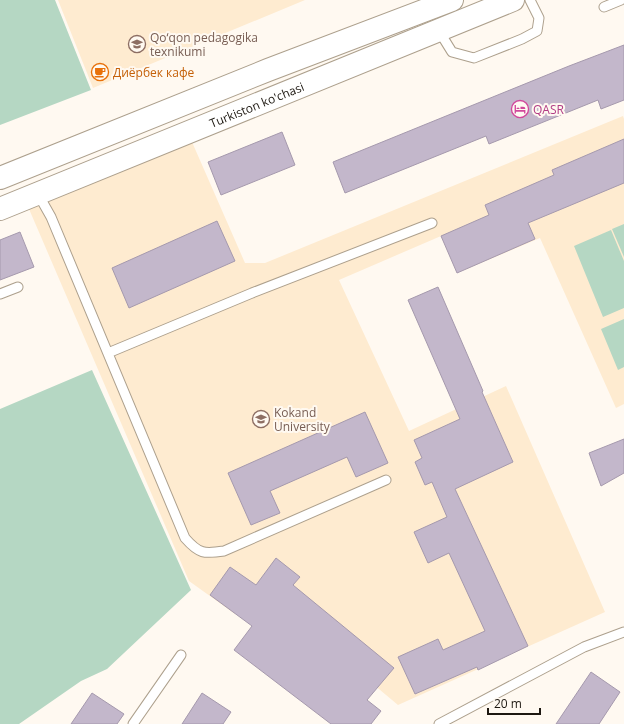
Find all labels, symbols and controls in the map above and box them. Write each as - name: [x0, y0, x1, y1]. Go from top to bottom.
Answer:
- place label: Qo‘qon pedagogika texnikumi: [150, 29, 258, 60]
- school or university icon: Qo‘qon pedagogika texnikumi: [127, 34, 147, 54]
- cafe icon: Диёрбек кафе: [90, 62, 110, 82]
- place label: Диёрбек кафе: [113, 64, 195, 81]
- street label: Turkiston ko'chasi: [207, 78, 306, 131]
- hotel icon: QASR: [510, 99, 530, 119]
- place label: QASR: [533, 101, 565, 118]
- place label: Kokand University: [274, 404, 331, 435]
- school or university icon: Kokand University: [251, 409, 271, 429]
- scale bar: [488, 690, 540, 716]
- text: 20 m: [494, 695, 522, 712]

